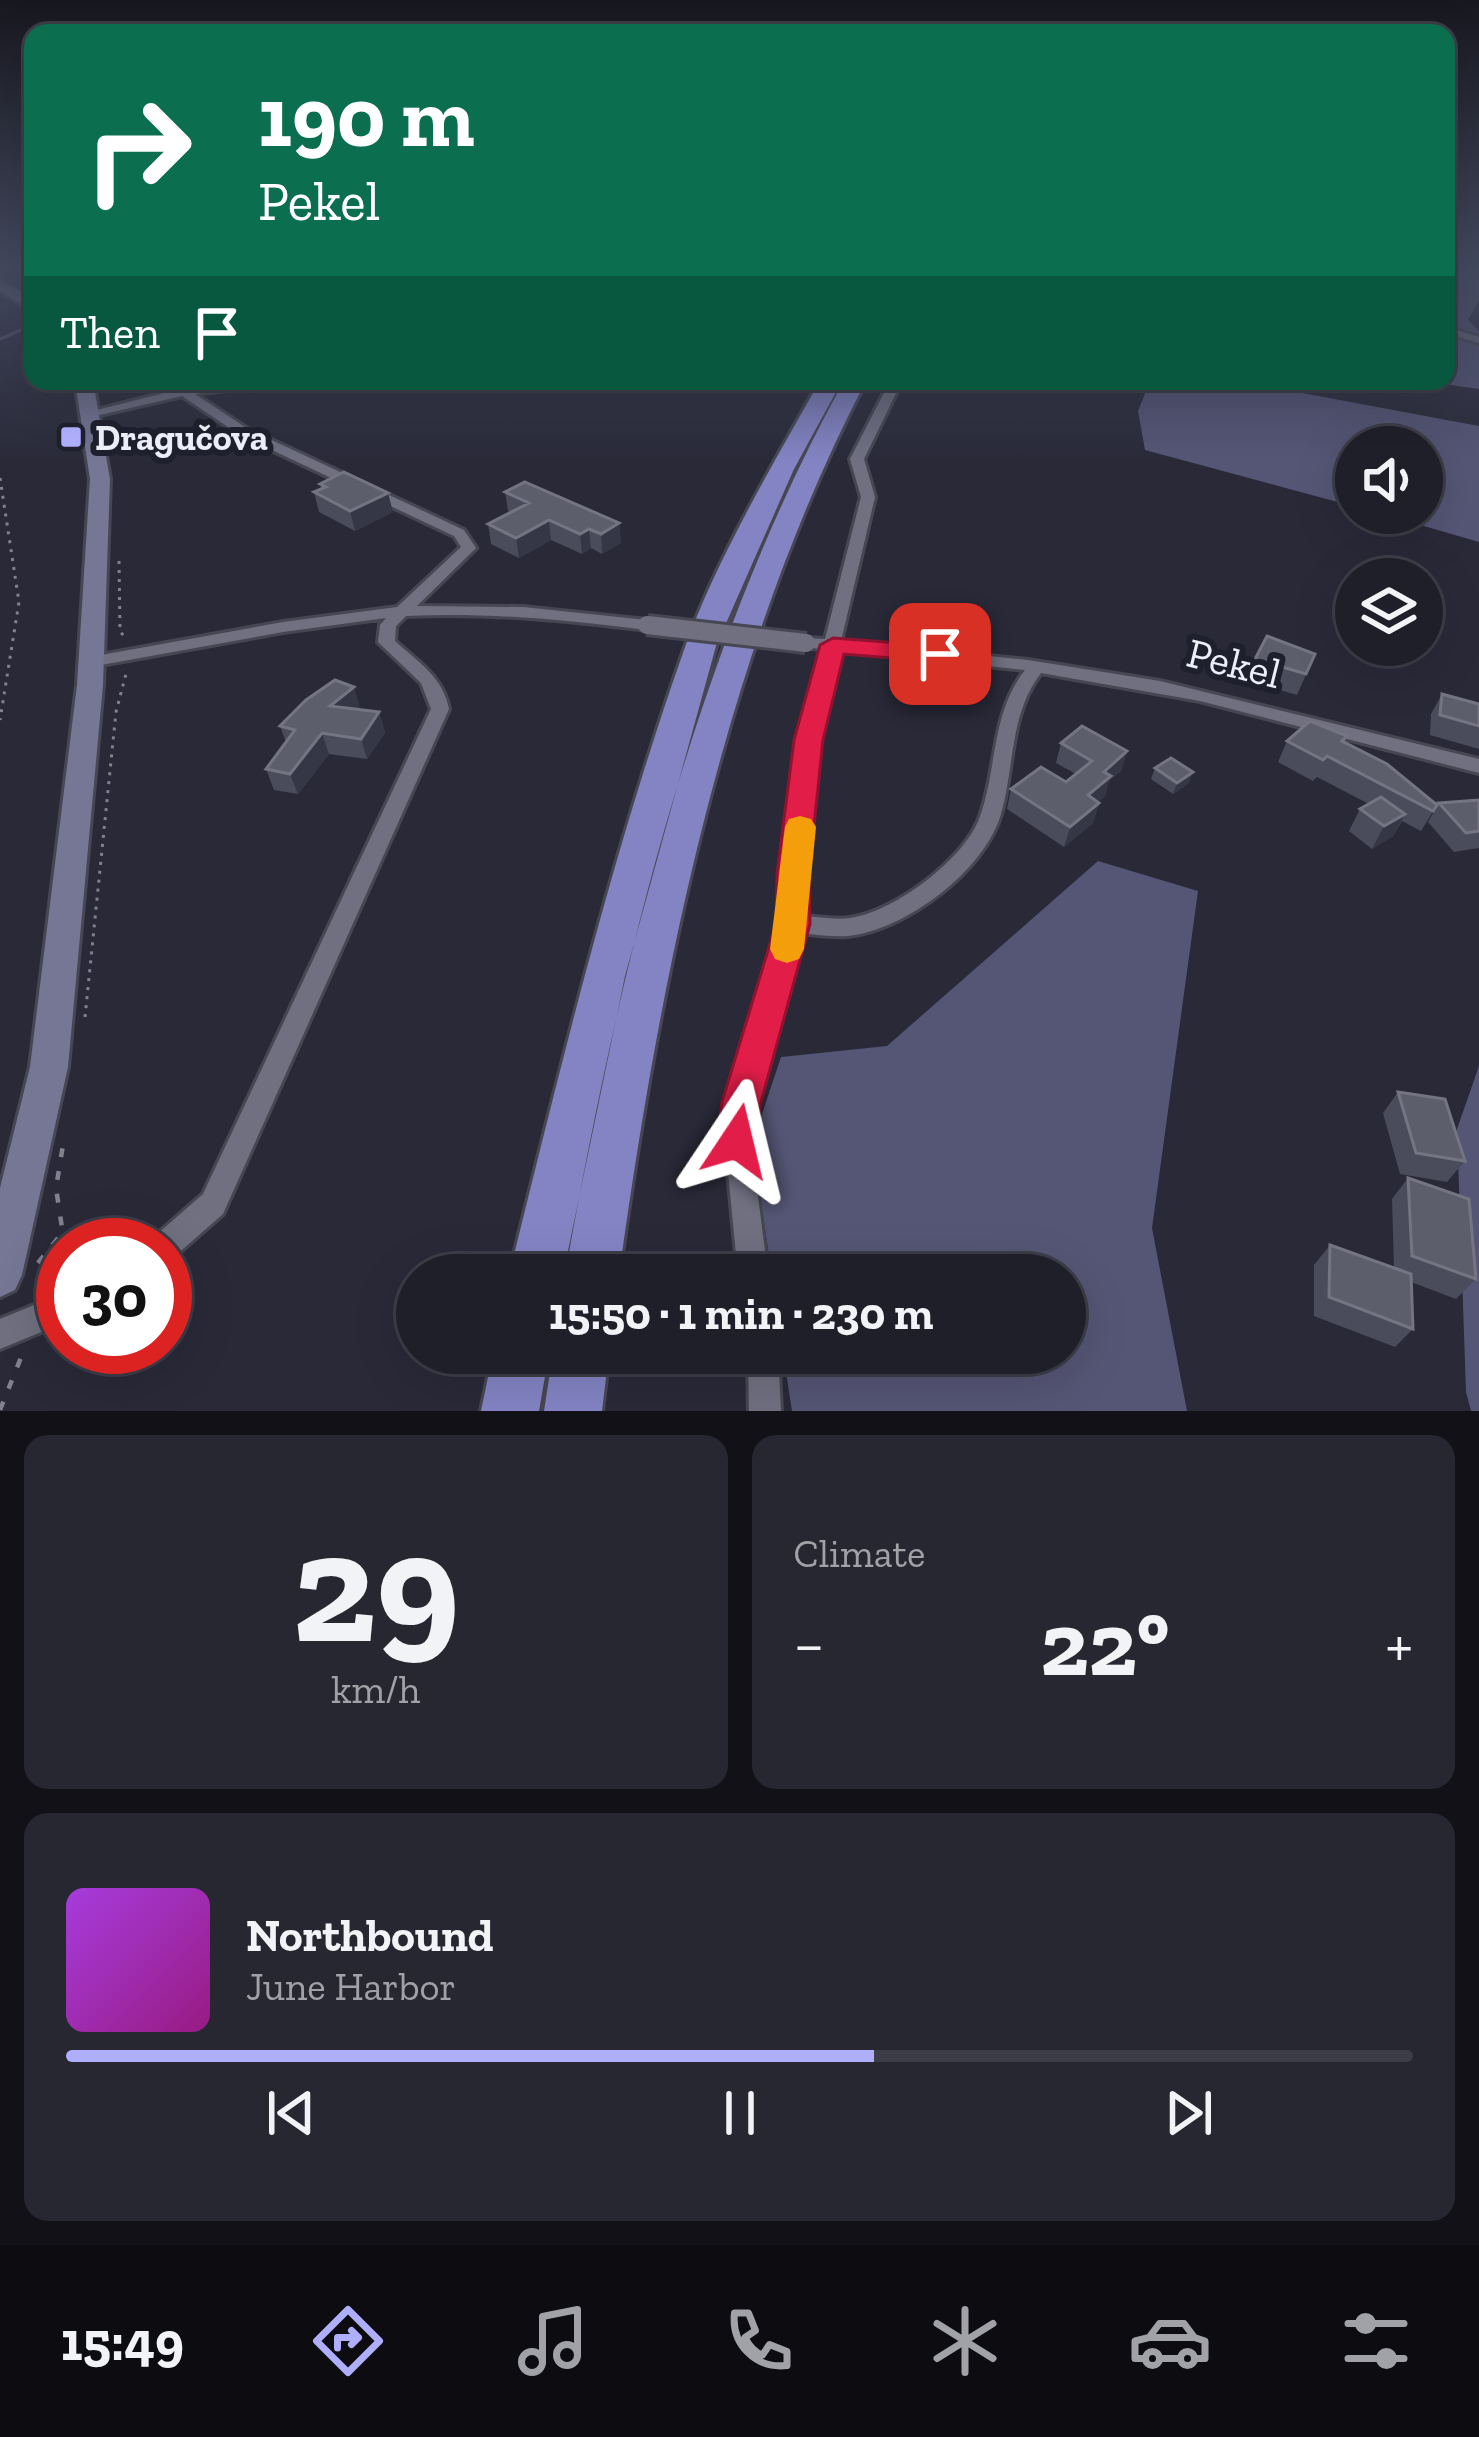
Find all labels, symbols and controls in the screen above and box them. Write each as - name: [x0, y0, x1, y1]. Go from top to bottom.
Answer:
- text: 190 m: [258, 67, 475, 168]
- icon: right: [60, 72, 216, 228]
- text: Pekel: [258, 169, 380, 234]
- icon: arrive: [184, 300, 250, 366]
- text: Then: [60, 306, 160, 360]
- place label: Dragučova: [95, 416, 268, 459]
- marker: Dragučova: [58, 424, 84, 450]
- map controls: [1335, 426, 1443, 666]
- button: sound: [1335, 426, 1443, 534]
- button: layers: [1335, 558, 1443, 666]
- pin: [889, 603, 991, 705]
- icon: arrive: [907, 621, 973, 687]
- street label: Pekel: [1182, 627, 1286, 699]
- position arrow: [674, 1078, 800, 1204]
- speed limit sign: 30: [36, 1218, 192, 1374]
- text: 15:50 · 1 min · 230 m: [549, 1287, 933, 1341]
- text: 29: [292, 1494, 459, 1681]
- text: Climate: [794, 1530, 925, 1577]
- text: 22°: [1040, 1590, 1169, 1698]
- text: −: [794, 1605, 824, 1684]
- text: +: [1385, 1605, 1413, 1684]
- text: km/h: [331, 1666, 420, 1713]
- text: Northbound: [246, 1909, 494, 1963]
- text: June Harbor: [246, 1963, 456, 2010]
- icon: previous: [258, 2080, 324, 2146]
- icon: pause: [707, 2080, 773, 2146]
- icon: next: [1156, 2080, 1222, 2146]
- icon: directions: [306, 2299, 390, 2383]
- icon: music: [511, 2299, 595, 2383]
- icon: phone: [717, 2299, 801, 2383]
- icon: climate: [923, 2299, 1007, 2383]
- icon: car: [1128, 2299, 1212, 2383]
- icon: filters: [1334, 2299, 1418, 2383]
- text: 15:49: [61, 2309, 184, 2374]

